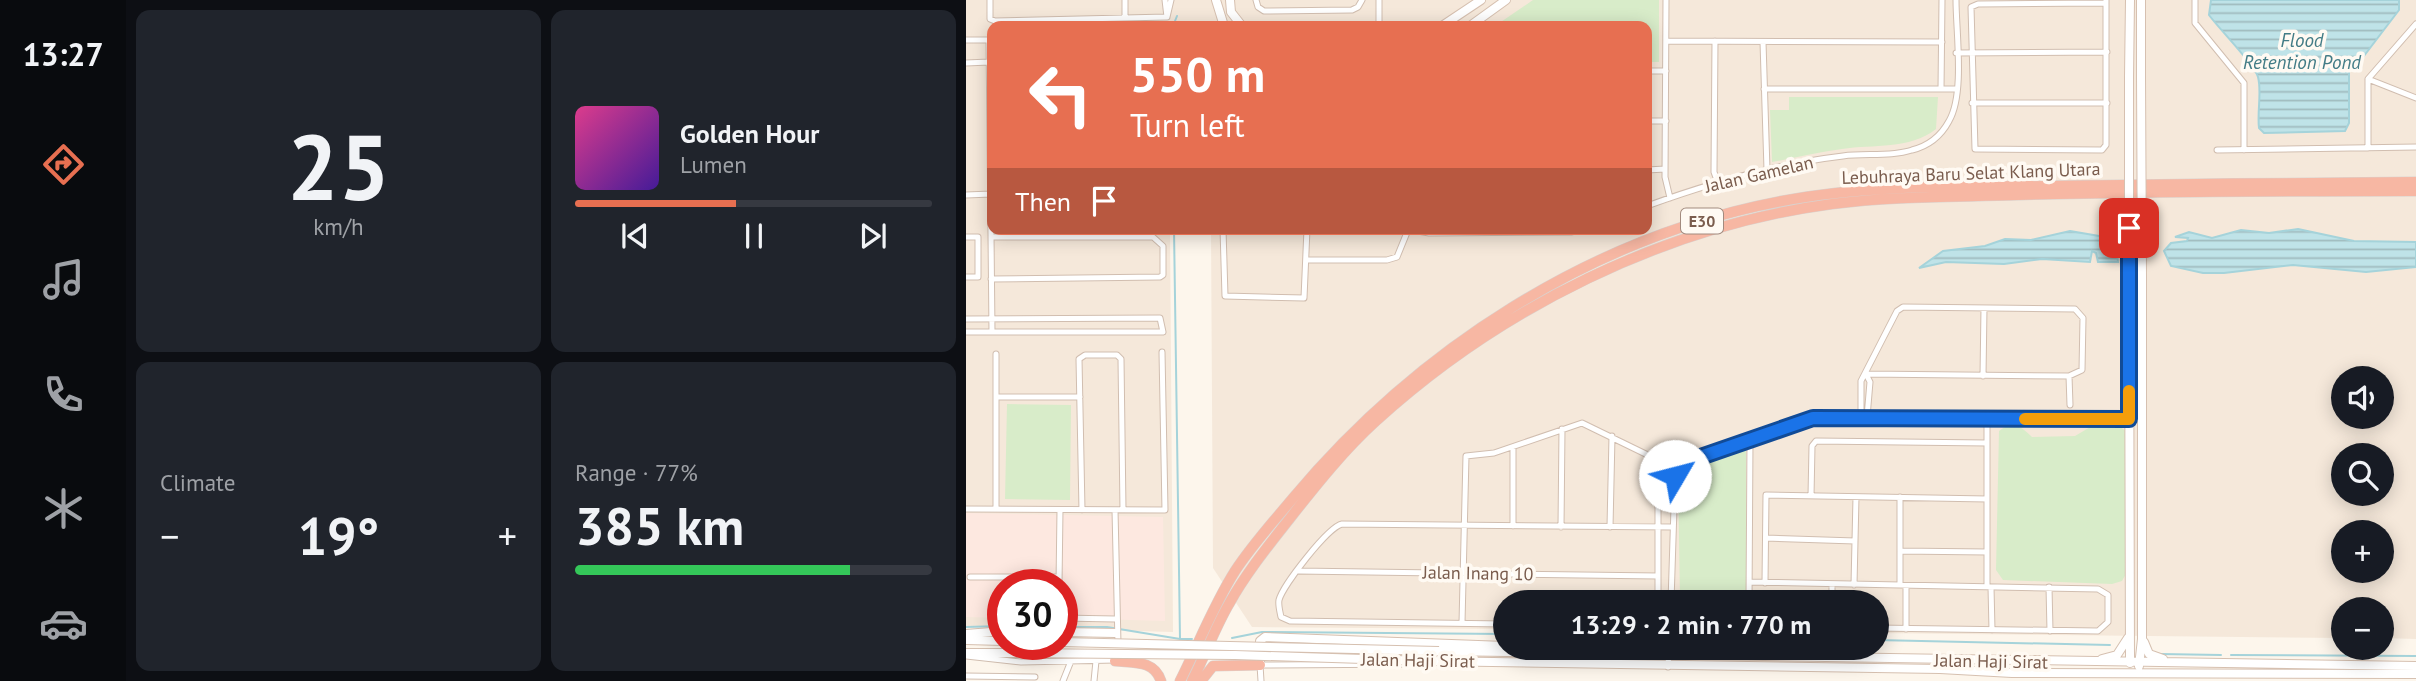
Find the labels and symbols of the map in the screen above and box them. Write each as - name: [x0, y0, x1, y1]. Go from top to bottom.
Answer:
- water label: Flood Retention Pond: [2243, 28, 2362, 74]
- street label: Jalan Gamelan: [1701, 150, 1816, 198]
- street label: Lebuhraya Baru Selat Klang Utara: [1841, 157, 2101, 189]
- pin: [2099, 198, 2159, 258]
- road number: E30: [1681, 209, 1723, 234]
- position arrow: [1638, 439, 1712, 513]
- street label: Jalan Inang 10: [1421, 561, 1534, 585]
- speed limit sign: 30: [987, 569, 1078, 660]
- street label: Jalan Haji Sirat: [1360, 647, 1475, 672]
- street label: Jalan Haji Sirat: [1933, 648, 2048, 673]

